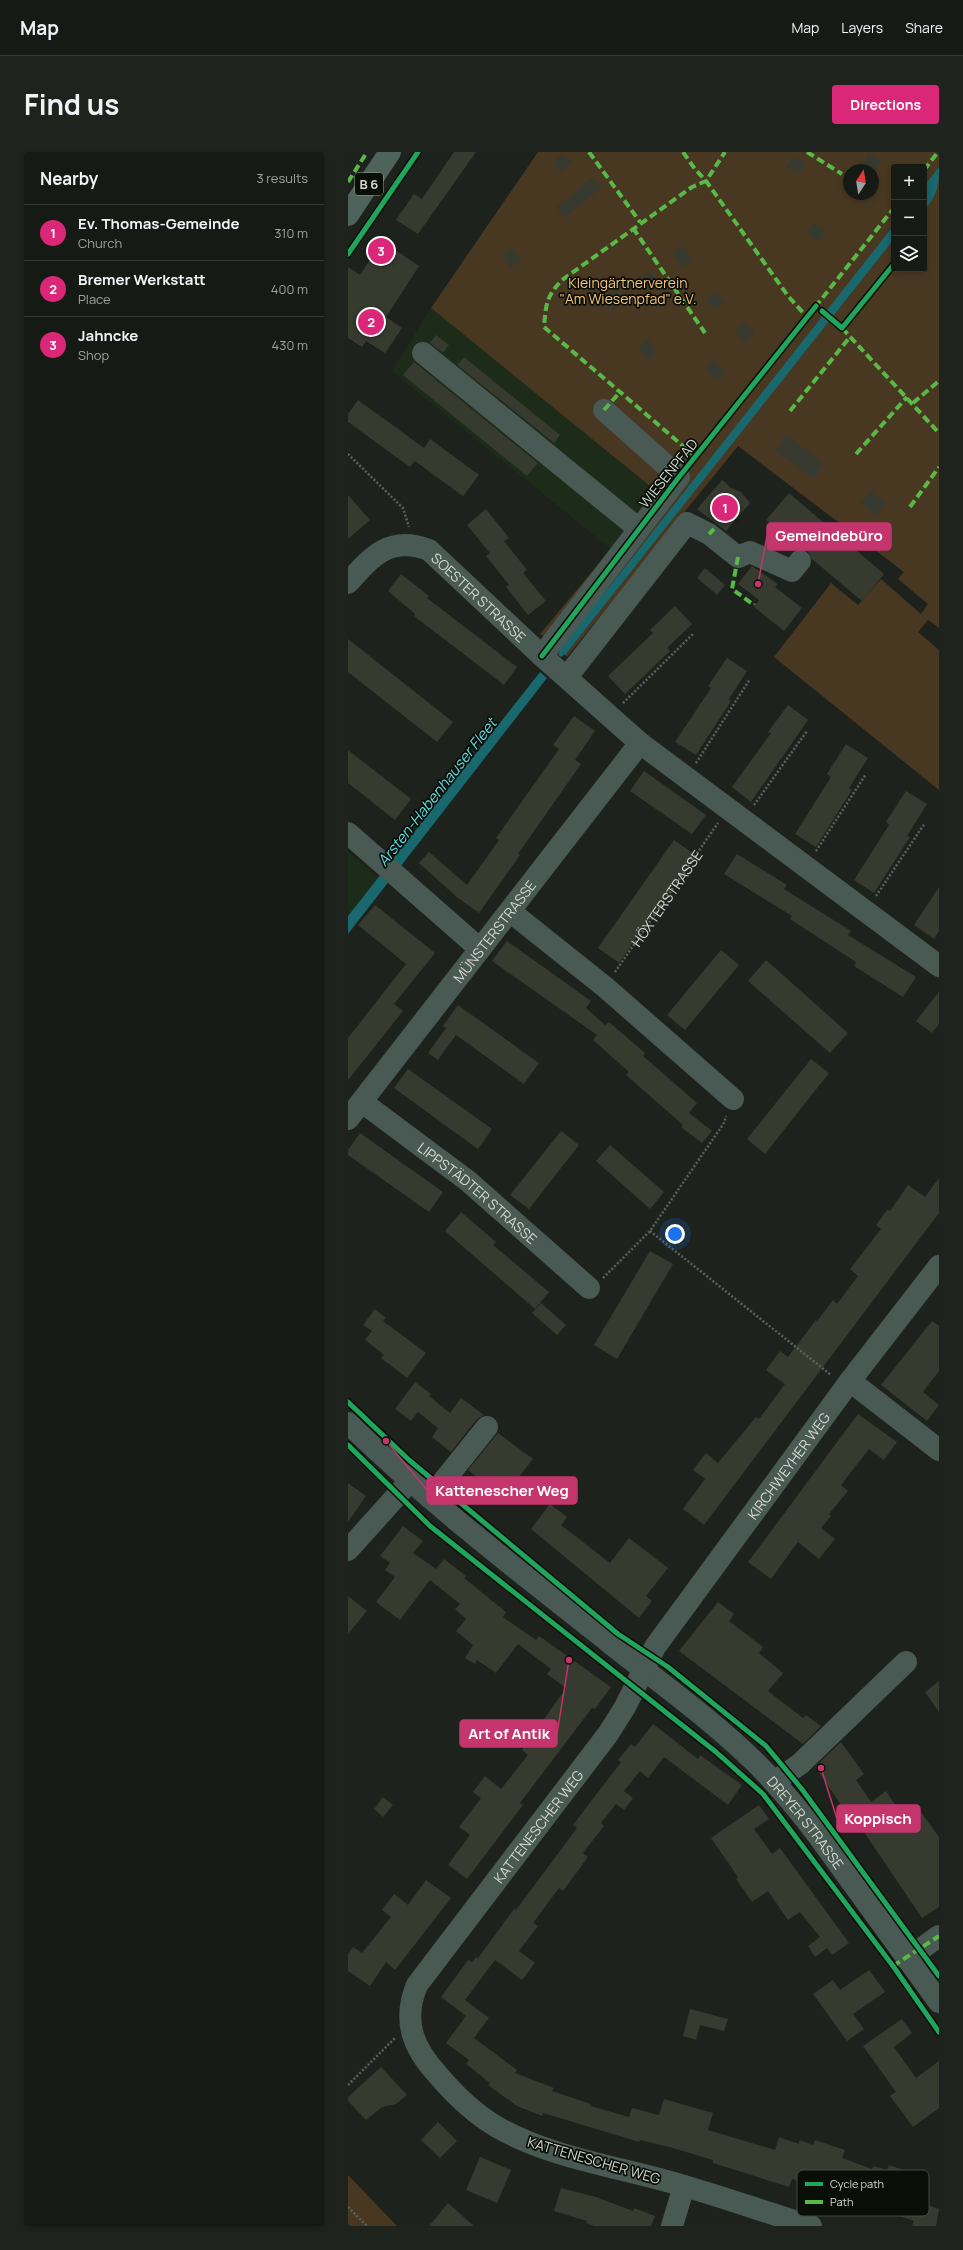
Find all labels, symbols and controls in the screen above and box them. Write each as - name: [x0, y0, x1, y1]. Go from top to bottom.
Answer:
- text: Map: [20, 15, 59, 41]
- text: Map: [791, 18, 819, 37]
- text: Layers: [841, 18, 883, 37]
- text: Share: [905, 18, 943, 37]
- text: Find us: [24, 85, 119, 123]
- button: Directions: [832, 85, 939, 124]
- north arrow: [843, 164, 879, 200]
- map controls: [891, 164, 927, 272]
- button: +: [891, 164, 927, 200]
- text: Nearby: [40, 167, 98, 190]
- text: 3 results: [256, 169, 308, 187]
- road number: B 6: [355, 173, 383, 195]
- button: −: [891, 200, 927, 236]
- text: Ev. Thomas-Gemeinde: [78, 213, 240, 234]
- text: 1: [50, 224, 56, 242]
- text: 310 m: [274, 224, 308, 242]
- text: Church: [78, 234, 122, 252]
- pin: 3: [368, 236, 394, 266]
- button: layers: [891, 236, 927, 272]
- text: Bremer Werkstatt: [78, 269, 206, 290]
- park label: Kleingärtnerverein "Am Wiesenpfad" e.V.: [560, 273, 696, 308]
- text: 2: [49, 280, 57, 298]
- text: 400 m: [271, 280, 308, 298]
- text: Place: [78, 290, 111, 308]
- pin: 2: [358, 307, 384, 337]
- text: Jahncke: [78, 325, 138, 346]
- text: 3: [49, 336, 57, 354]
- text: 430 m: [272, 336, 308, 354]
- text: Shop: [78, 346, 109, 364]
- street label: WIESENPFAD: [634, 434, 702, 512]
- pin: 1: [712, 493, 738, 523]
- callout: Gemeindebüro: [767, 523, 891, 550]
- text: Gemeindebüro: [775, 525, 883, 546]
- street label: SOESTER STRASSE: [428, 548, 530, 646]
- water label: Arsten-Habenhauser Fleet: [372, 712, 503, 870]
- street label: HÖXTERSTRASSE: [626, 846, 706, 950]
- street label: MÜNSTERSTRASSE: [448, 876, 540, 986]
- street label: LIPPSTÄDTER STRASSE: [414, 1137, 542, 1248]
- your location: [665, 1224, 685, 1244]
- street label: KIRCHWEYHER WEG: [742, 1408, 834, 1523]
- callout: Kattenescher Weg: [427, 1477, 577, 1504]
- text: Kattenescher Weg: [435, 1480, 569, 1501]
- callout: Art of Antik: [460, 1720, 557, 1747]
- text: Art of Antik: [468, 1723, 551, 1744]
- street label: KATTENESCHER WEG: [489, 1766, 587, 1887]
- street label: DREYER STRASSE: [763, 1772, 849, 1873]
- callout: Koppisch: [837, 1805, 920, 1832]
- text: Koppisch: [844, 1808, 912, 1829]
- street label: KATTENESCHER WEG: [525, 2132, 663, 2188]
- legend: [797, 2170, 929, 2216]
- text: Cycle path: [830, 2176, 884, 2191]
- text: Path: [830, 2194, 853, 2209]

